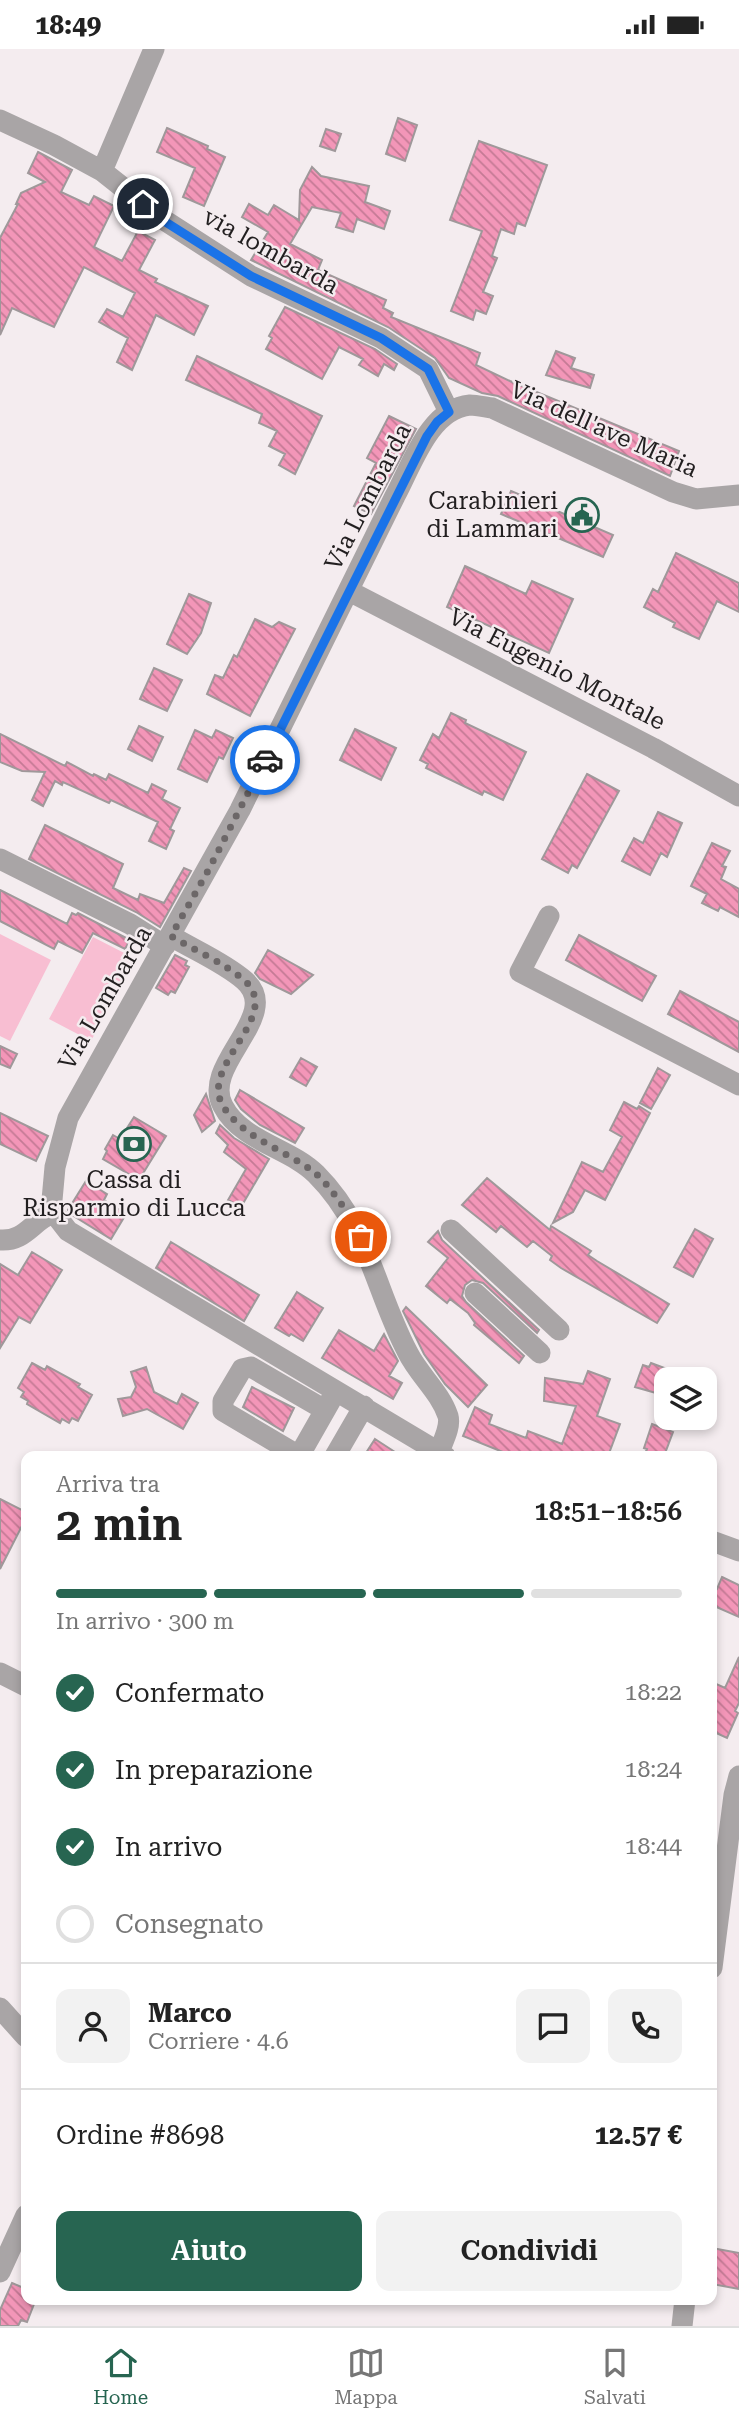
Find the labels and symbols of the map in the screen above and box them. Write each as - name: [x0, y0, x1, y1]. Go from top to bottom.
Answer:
- pin: [113, 174, 173, 234]
- street label: via lombarda: [198, 202, 344, 300]
- street label: Via dell'ave Maria: [506, 375, 702, 483]
- street label: Via Lombarda: [319, 419, 417, 575]
- place label: Carabinieri di Lammari: [426, 487, 558, 543]
- public building icon: Carabinieri di Lammari: [563, 496, 601, 534]
- street label: Via Eugenio Montale: [444, 602, 670, 736]
- courier: [230, 725, 300, 795]
- street label: Via Lombarda: [53, 921, 157, 1075]
- bank icon: Cassa di Risparmio di Lucca: [115, 1125, 153, 1163]
- place label: Cassa di Risparmio di Lucca: [22, 1166, 246, 1222]
- pin: [331, 1207, 391, 1267]

